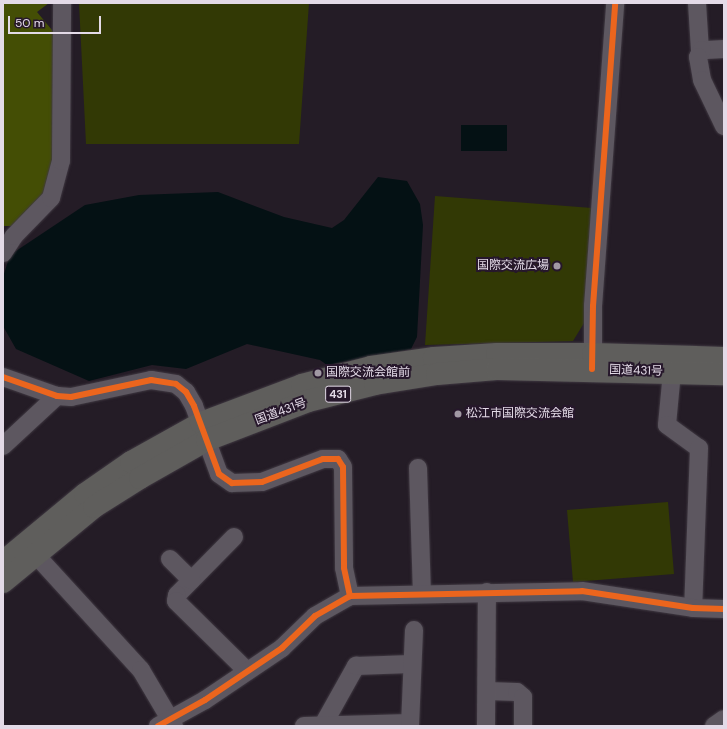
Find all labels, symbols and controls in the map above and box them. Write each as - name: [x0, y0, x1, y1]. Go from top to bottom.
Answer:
- scale bar: [10, 8, 103, 34]
- text: 50 m: [15, 15, 44, 31]
- place label: 国際交流広場: [477, 259, 549, 273]
- marker: 国際交流広場: [552, 261, 562, 271]
- street label: 国道431号: [609, 363, 663, 379]
- place label: 国際交流会館前: [326, 366, 410, 380]
- marker: 国際交流会館前: [313, 368, 323, 378]
- road number: 431: [325, 385, 351, 403]
- street label: 国道431号: [253, 396, 309, 428]
- place label: 松江市国際交流会館: [466, 407, 574, 421]
- marker: 松江市国際交流会館: [453, 409, 463, 419]

